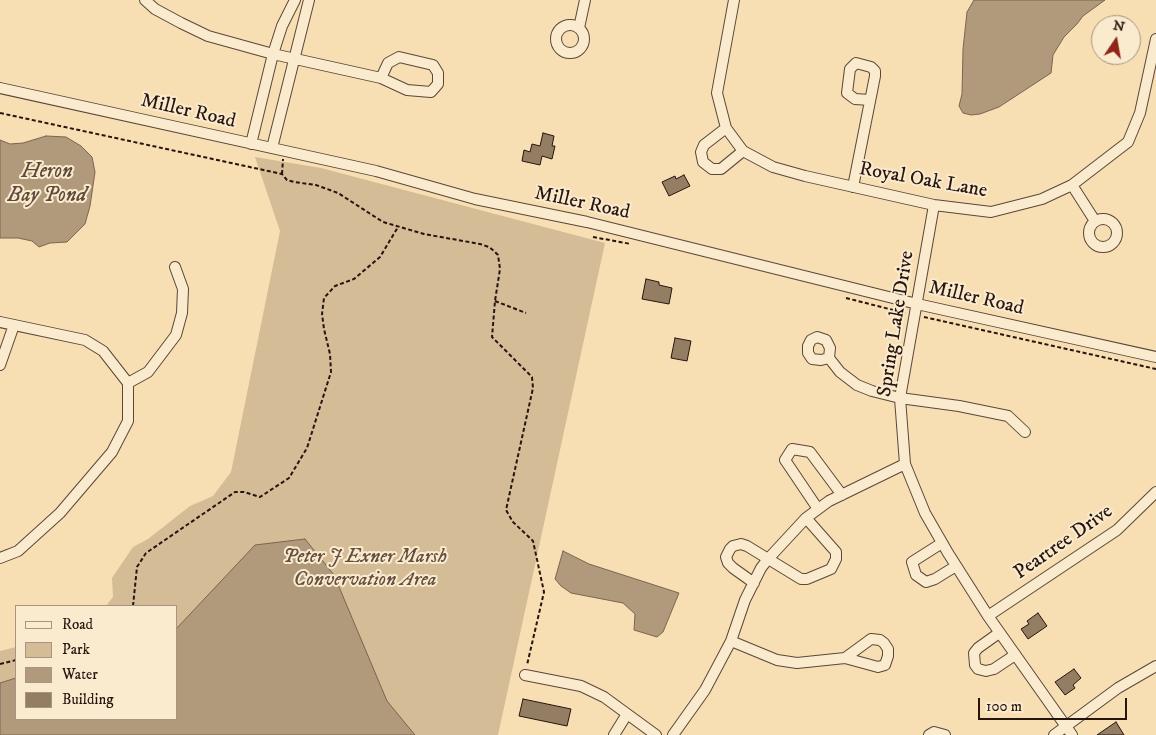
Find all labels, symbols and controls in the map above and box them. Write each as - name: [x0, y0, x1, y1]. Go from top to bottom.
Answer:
- north arrow: [1091, 15, 1141, 65]
- text: N: [1111, 16, 1126, 36]
- street label: Miller Road: [138, 89, 238, 135]
- street label: Royal Oak Lane: [857, 158, 989, 204]
- water label: Heron Bay Pond: [8, 160, 86, 210]
- street label: Miller Road: [532, 182, 632, 226]
- street label: Spring Lake Drive: [874, 249, 920, 399]
- street label: Miller Road: [926, 276, 1026, 322]
- street label: Peartree Drive: [1010, 500, 1118, 586]
- park label: Peter J Exner Marsh Convervation Area: [283, 546, 447, 593]
- legend: [15, 605, 178, 720]
- text: Road: [62, 615, 93, 634]
- text: Park: [62, 640, 90, 659]
- text: Water: [62, 665, 98, 684]
- scale bar: [981, 688, 1130, 720]
- text: Building: [62, 690, 114, 709]
- text: 100 m: [986, 697, 1022, 716]

